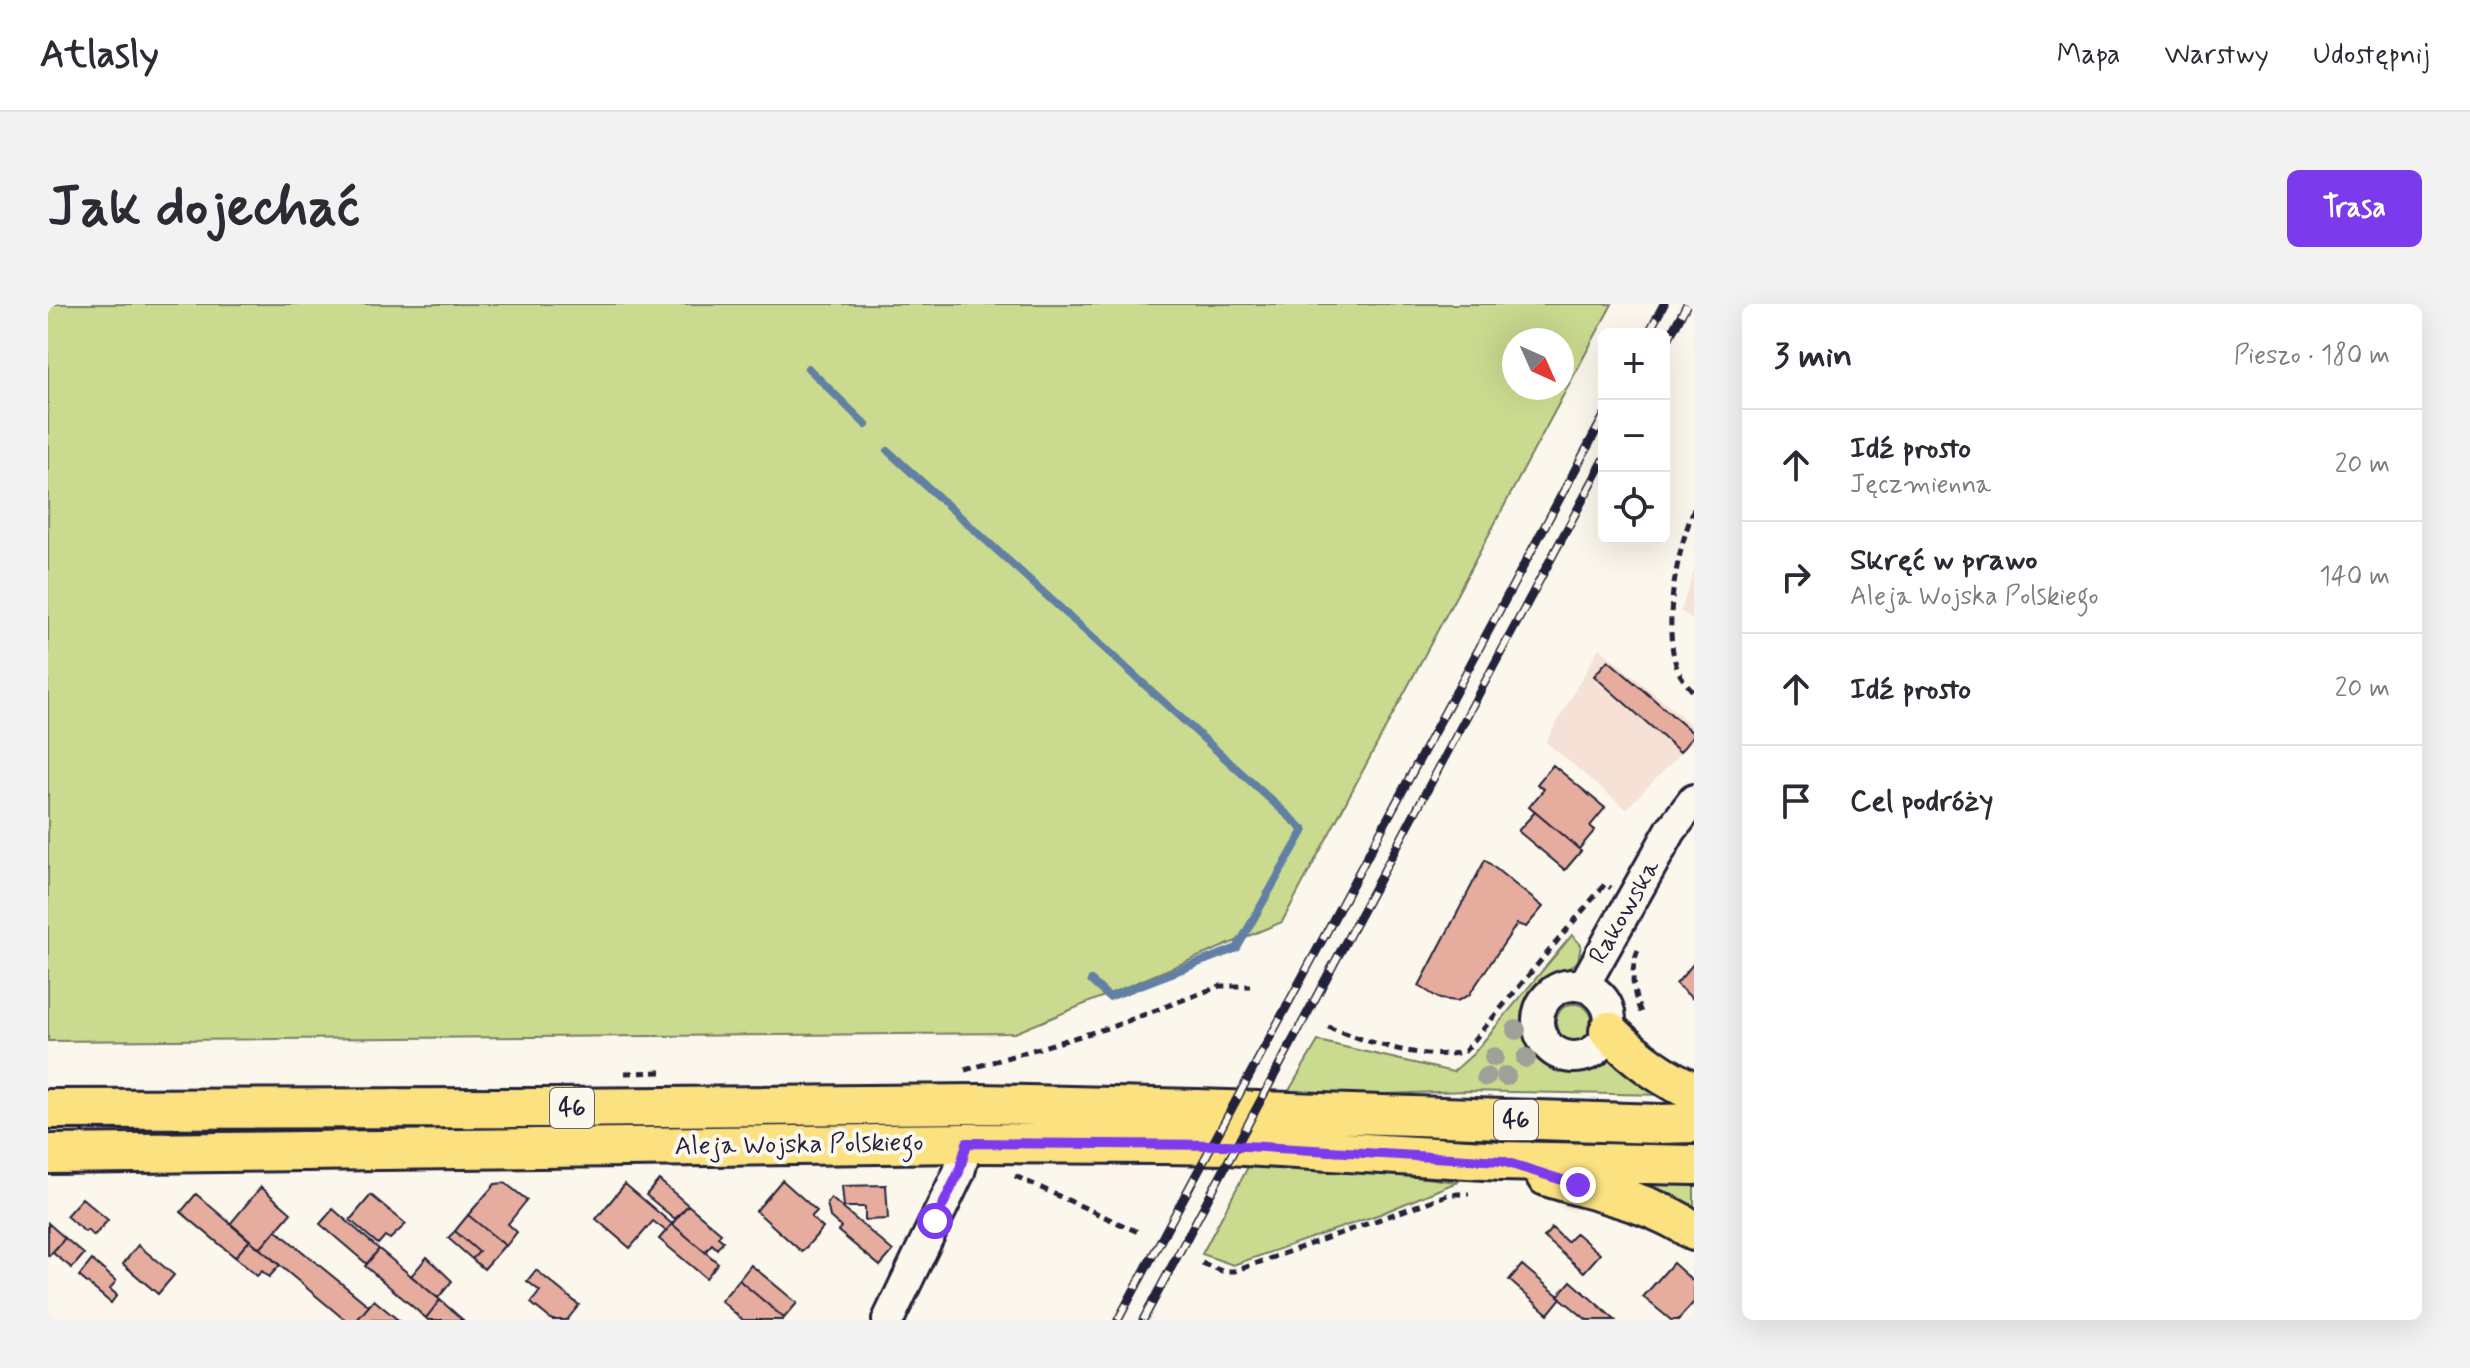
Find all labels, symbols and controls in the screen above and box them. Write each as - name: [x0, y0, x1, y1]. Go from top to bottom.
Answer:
- text: Atlasly: [40, 31, 159, 80]
- text: Mapa: [2057, 37, 2121, 74]
- text: Warstwy: [2165, 37, 2269, 74]
- text: Udostępnij: [2313, 37, 2430, 74]
- button: Trasa: [2287, 170, 2422, 247]
- text: Jak dojechać: [48, 172, 360, 245]
- north arrow: [1502, 328, 1574, 400]
- map controls: [1598, 328, 1670, 544]
- button: +: [1598, 328, 1670, 400]
- text: 3 min: [1774, 334, 1852, 379]
- text: Pieszo · 180 m: [2234, 339, 2390, 373]
- button: −: [1598, 400, 1670, 472]
- text: Idź prosto: [1850, 429, 1971, 468]
- icon: ahead: [1774, 443, 1818, 487]
- text: 20 m: [2335, 448, 2390, 482]
- text: Jęczmienna: [1850, 468, 1991, 502]
- button: locate: [1598, 472, 1670, 544]
- text: Skręć w prawo: [1850, 541, 2037, 580]
- icon: right: [1774, 555, 1818, 599]
- text: 140 m: [2319, 560, 2390, 594]
- text: Aleja Wojska Polskiego: [1850, 580, 2099, 614]
- icon: ahead: [1774, 667, 1818, 711]
- text: Idź prosto: [1850, 670, 1971, 709]
- text: 20 m: [2335, 672, 2390, 706]
- icon: arrive: [1774, 779, 1818, 823]
- text: Cel podróży: [1850, 782, 1994, 821]
- street label: Rakowska: [1581, 853, 1669, 970]
- road number: 46: [550, 1088, 594, 1128]
- road number: 46: [1494, 1100, 1538, 1140]
- street label: Aleja Wojska Polskiego: [674, 1126, 924, 1167]
- route end: [1560, 1167, 1596, 1203]
- route start: [917, 1203, 953, 1239]

